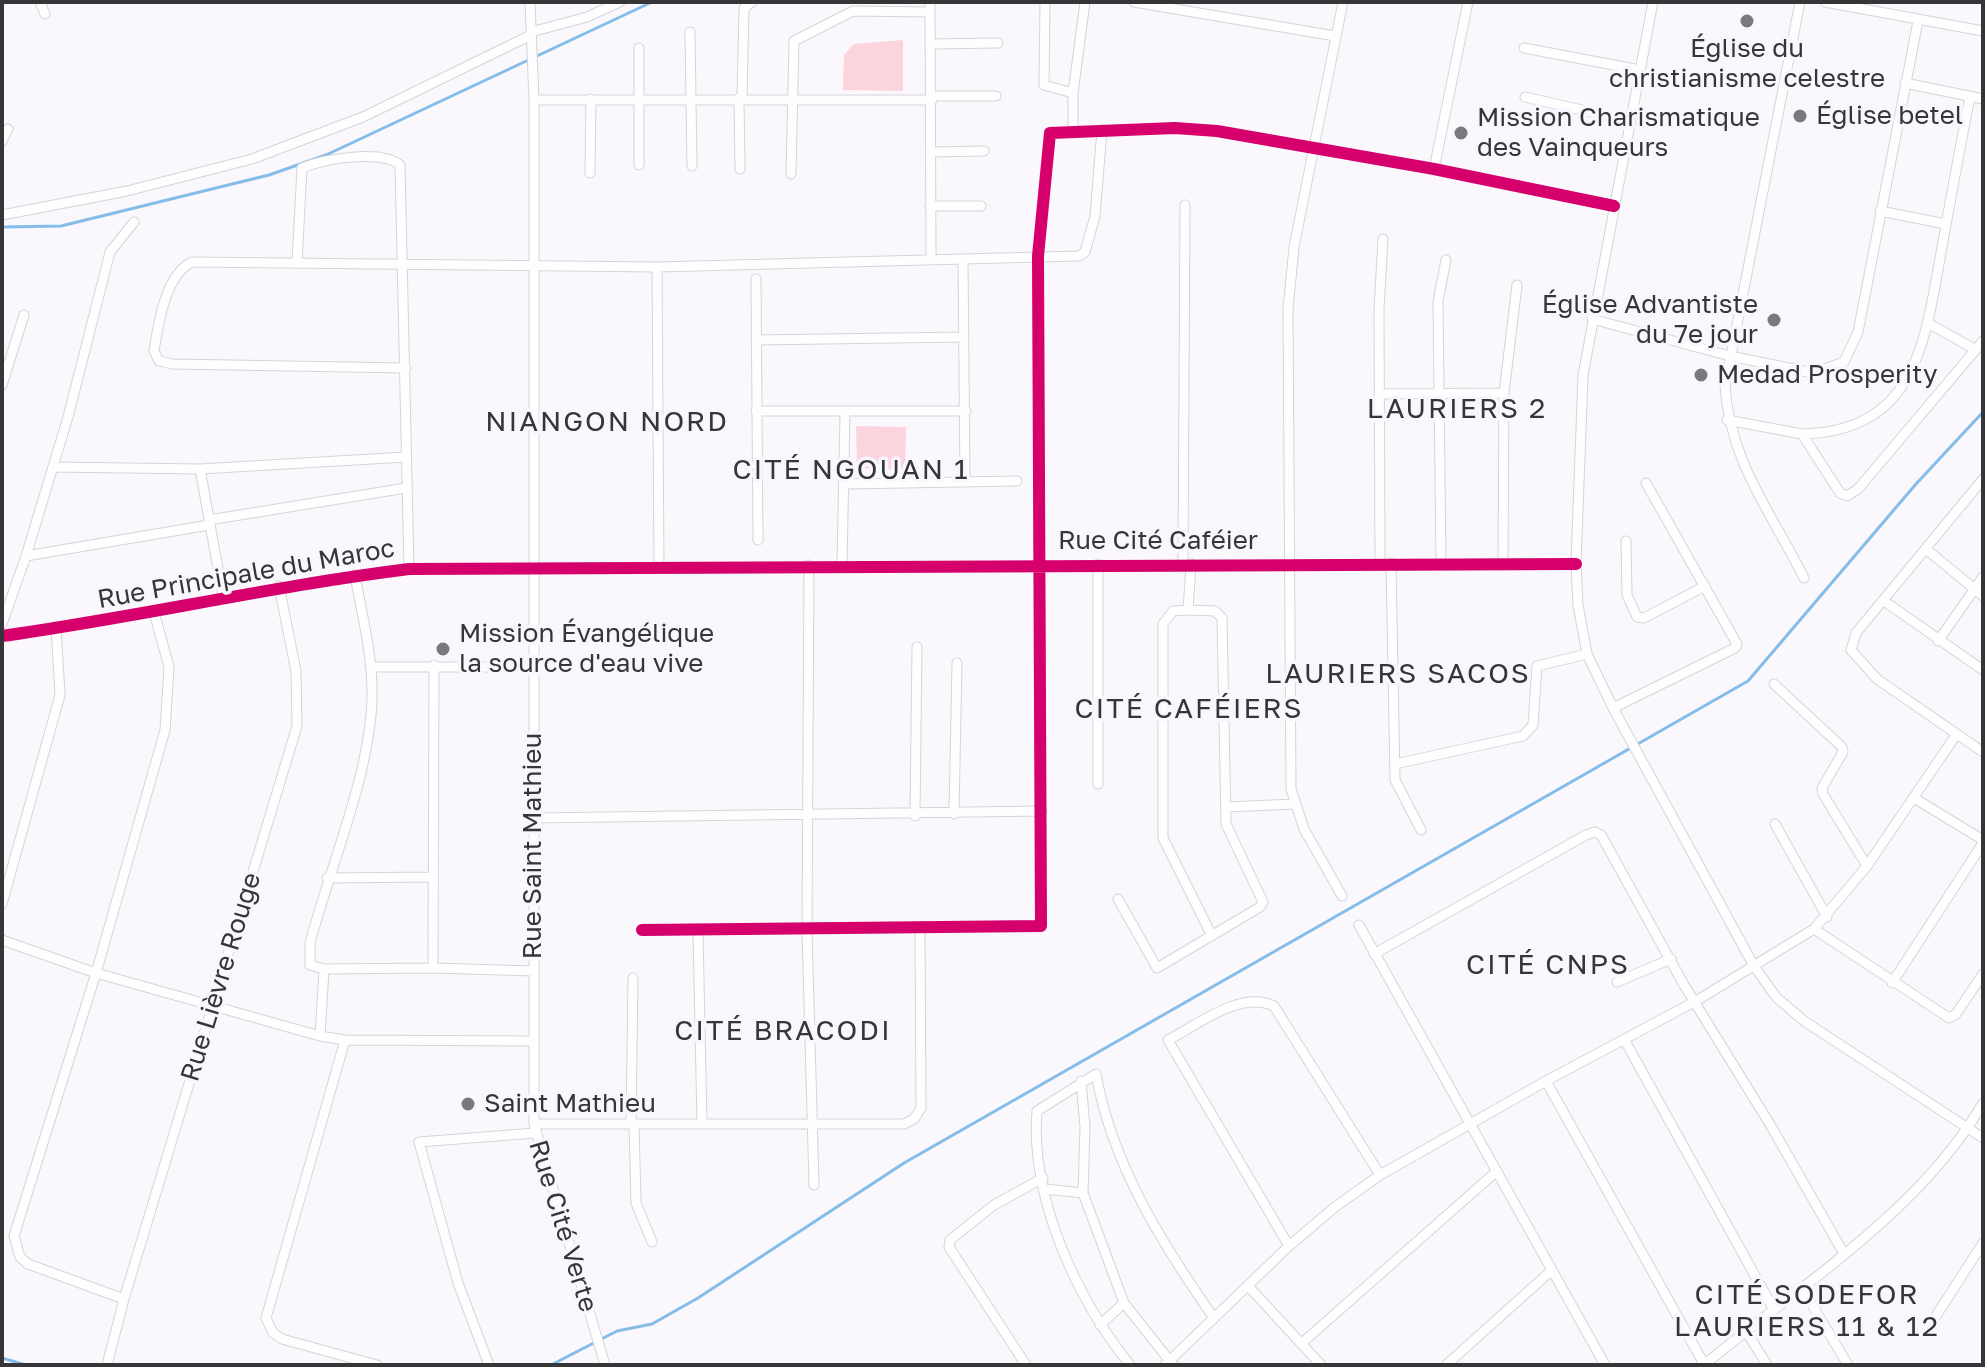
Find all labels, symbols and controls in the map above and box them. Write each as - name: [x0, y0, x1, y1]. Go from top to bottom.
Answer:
- marker: Église du christianisme celestre: [1738, 12, 1756, 30]
- place label: Église du christianisme celestre: [1609, 33, 1885, 94]
- place label: Église betel: [1816, 100, 1963, 132]
- place label: Mission Charismatique des Vainqueurs: [1477, 102, 1760, 164]
- marker: Église betel: [1791, 107, 1809, 125]
- marker: Mission Charismatique des Vainqueurs: [1452, 124, 1470, 142]
- place label: Église Advantiste du 7e jour: [1542, 289, 1758, 350]
- marker: Église Advantiste du 7e jour: [1765, 311, 1783, 329]
- place label: Medad Prosperity: [1717, 359, 1938, 391]
- marker: Medad Prosperity: [1692, 366, 1710, 384]
- district label: LAURIERS 2: [1367, 392, 1547, 426]
- district label: NIANGON NORD: [485, 405, 729, 439]
- district label: CITÉ NGOUAN 1: [732, 453, 970, 487]
- street label: Rue Cité Caféier: [1058, 525, 1258, 557]
- street label: Rue Principale du Maroc: [95, 533, 397, 615]
- place label: Mission Évangélique la source d'eau vive: [459, 618, 714, 680]
- marker: Mission Évangélique la source d'eau vive: [434, 640, 452, 658]
- district label: LAURIERS SACOS: [1265, 657, 1531, 691]
- district label: CITÉ CAFÉIERS: [1074, 692, 1304, 726]
- street label: Rue Saint Mathieu: [517, 733, 549, 959]
- street label: Rue Lièvre Rouge: [174, 869, 268, 1085]
- district label: CITÉ CNPS: [1466, 948, 1630, 982]
- district label: CITÉ BRACODI: [674, 1014, 892, 1048]
- place label: Saint Mathieu: [484, 1088, 656, 1120]
- marker: Saint Mathieu: [459, 1095, 477, 1113]
- street label: Rue Cité Verte: [522, 1136, 604, 1316]
- district label: CITÉ SODEFOR LAURIERS 11 & 12: [1674, 1278, 1940, 1344]

